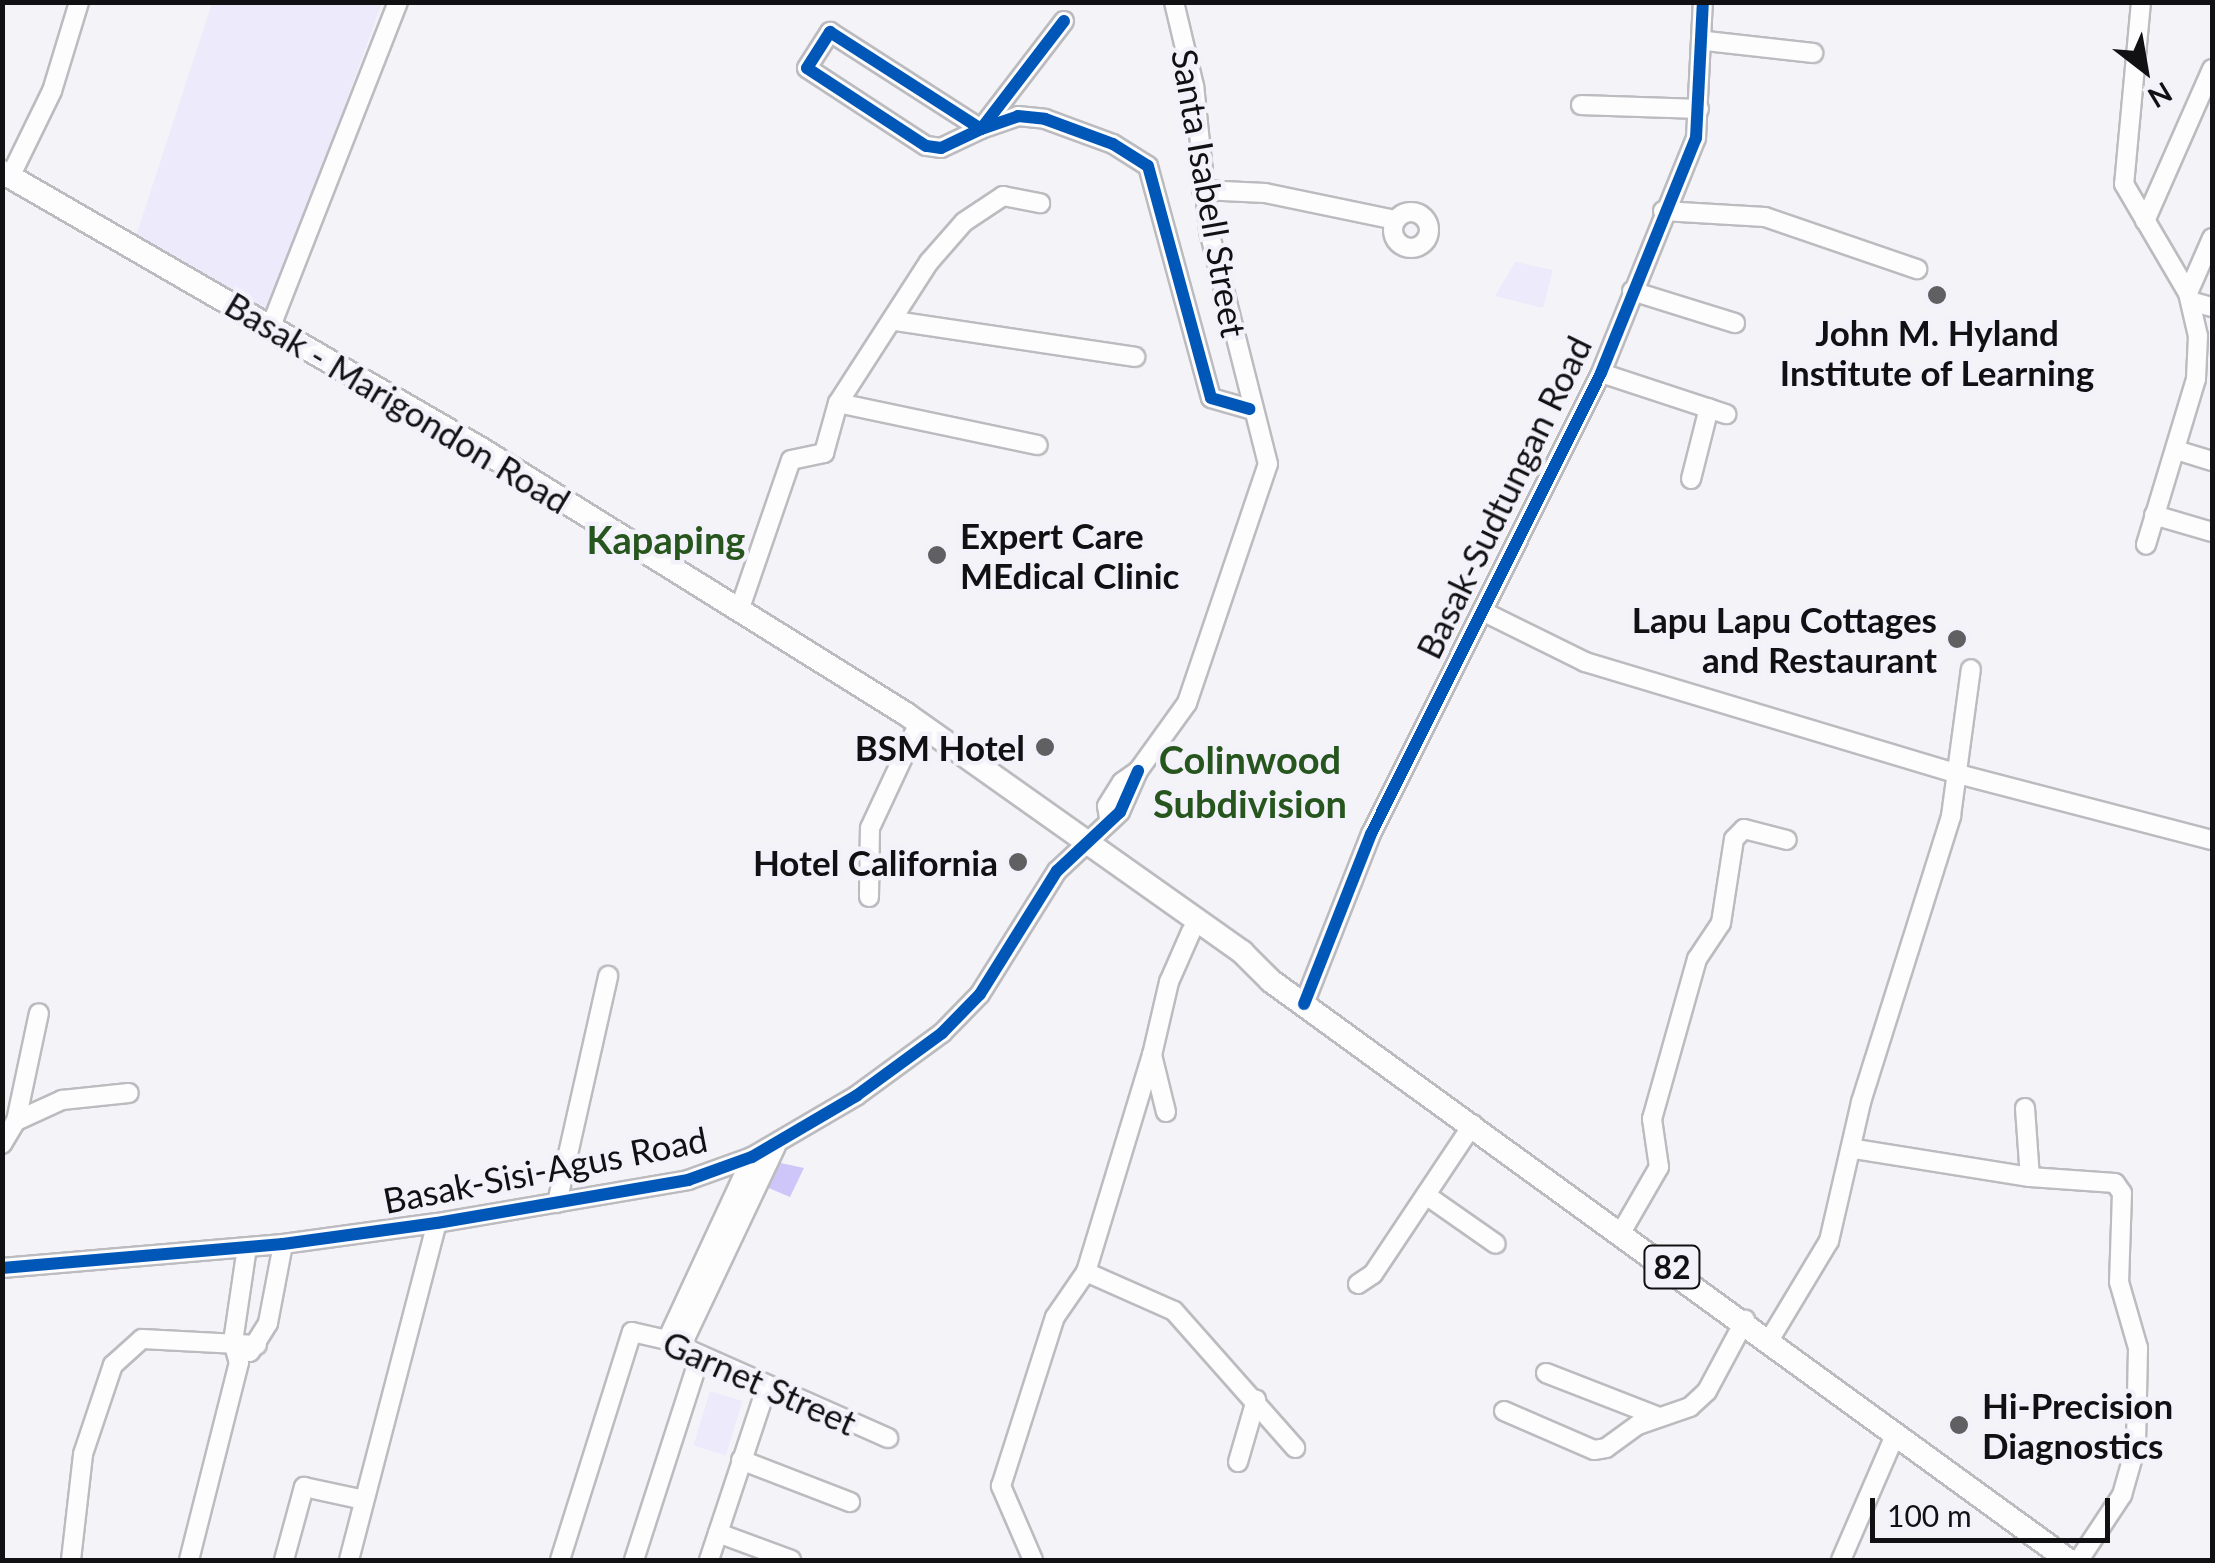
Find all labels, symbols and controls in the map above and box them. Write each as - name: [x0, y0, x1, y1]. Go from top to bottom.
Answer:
- north arrow: [2095, 20, 2195, 120]
- street label: Santa Isabell Street: [1164, 46, 1256, 340]
- text: N: [2142, 76, 2178, 116]
- street label: Basak - Marigondon Road: [218, 282, 578, 522]
- marker: John M. Hyland Institute of Learning: [1926, 284, 1948, 306]
- place label: John M. Hyland Institute of Learning: [1780, 311, 2094, 393]
- street label: Basak-Sudtungan Road: [1407, 329, 1599, 665]
- place label: Expert Care MEdical Clinic: [960, 514, 1179, 596]
- district label: Kapaping: [587, 517, 745, 563]
- marker: Expert Care MEdical Clinic: [924, 542, 950, 568]
- place label: Lapu Lapu Cottages and Restaurant: [1632, 598, 1937, 680]
- marker: Lapu Lapu Cottages and Restaurant: [1946, 628, 1968, 650]
- place label: BSM Hotel: [855, 726, 1025, 768]
- marker: BSM Hotel: [1034, 736, 1056, 758]
- district label: Colinwood Subdivision: [1153, 737, 1347, 826]
- place label: Hotel California: [753, 841, 998, 883]
- marker: Hotel California: [1007, 851, 1029, 873]
- street label: Basak-Sisi-Agus Road: [379, 1117, 711, 1221]
- road number: 82: [1642, 1240, 1702, 1294]
- street label: Garnet Street: [657, 1321, 863, 1443]
- place label: Hi-Precision Diagnostics: [1982, 1384, 2173, 1466]
- marker: Hi-Precision Diagnostics: [1946, 1412, 1972, 1438]
- scale bar: [1875, 1478, 2115, 1540]
- text: 100 m: [1887, 1497, 1972, 1533]

